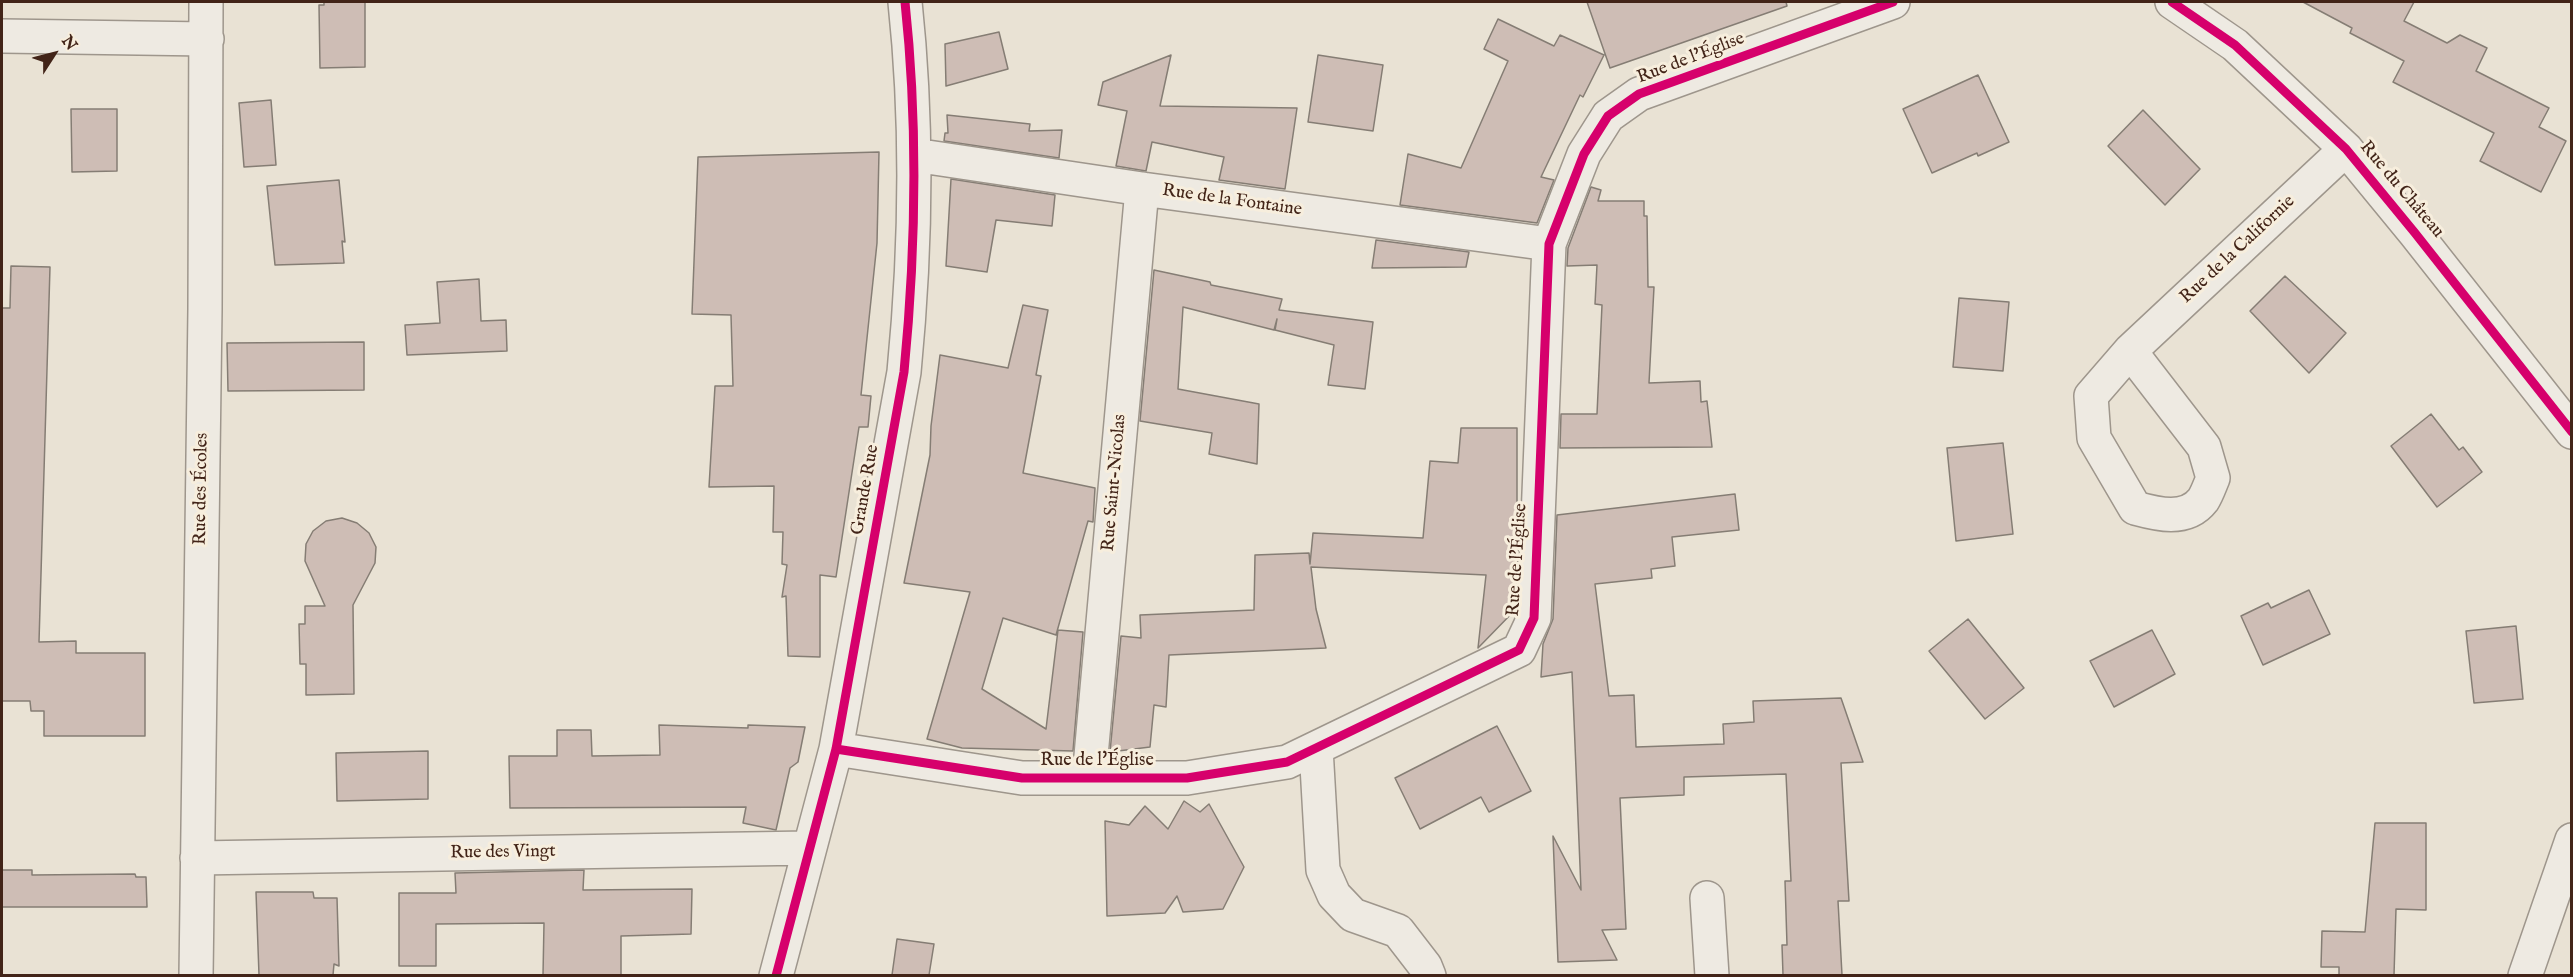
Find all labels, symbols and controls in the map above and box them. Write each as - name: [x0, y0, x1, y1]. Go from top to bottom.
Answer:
- north arrow: [24, 24, 84, 84]
- street label: Rue de l'Église: [1634, 29, 1748, 89]
- text: N: [56, 32, 81, 55]
- street label: Rue du Château: [2354, 137, 2448, 243]
- street label: Rue de la Fontaine: [1161, 181, 1303, 221]
- street label: Rue de la Californie: [2176, 191, 2300, 309]
- street label: Rue Saint-Nicolas: [1098, 414, 1132, 552]
- street label: Rue des Écoles: [190, 433, 214, 545]
- street label: Grande Rue: [847, 443, 885, 537]
- street label: Rue de l'Église: [1503, 503, 1533, 617]
- street label: Rue de l'Église: [1040, 750, 1154, 772]
- street label: Rue des Vingt: [450, 841, 556, 865]

